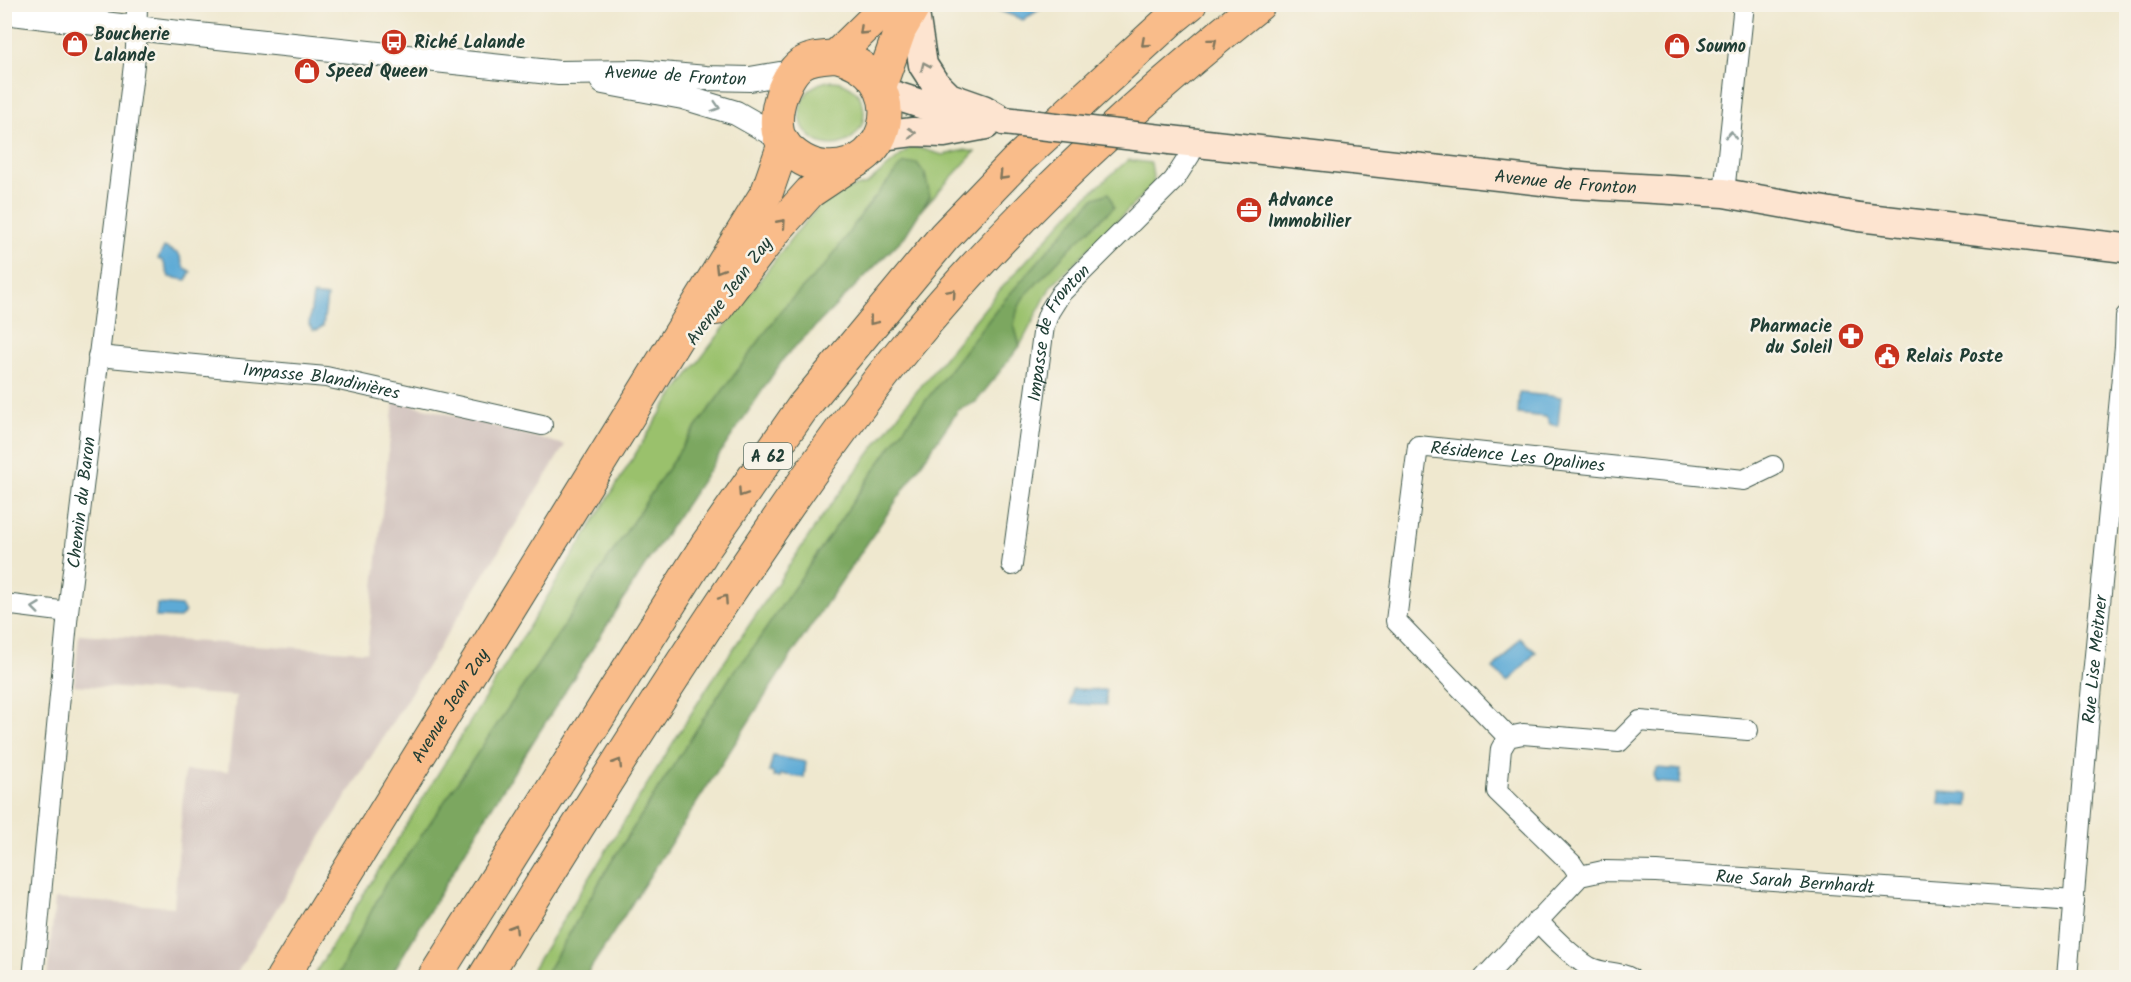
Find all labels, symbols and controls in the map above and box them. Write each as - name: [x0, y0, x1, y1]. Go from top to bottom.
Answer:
- place label: Boucherie Lalande: [94, 21, 170, 71]
- one-way arrow: [859, 24, 870, 35]
- bus stop icon: Riché Lalande: [379, 27, 409, 57]
- shop icon: Boucherie Lalande: [60, 29, 90, 59]
- place label: Riché Lalande: [414, 29, 525, 58]
- shop icon: Soumo: [1662, 31, 1692, 61]
- place label: Soumo: [1696, 33, 1746, 62]
- one-way arrow: [1141, 36, 1152, 47]
- one-way arrow: [1206, 38, 1217, 49]
- shop icon: Speed Queen: [292, 56, 322, 86]
- place label: Speed Queen: [326, 58, 428, 87]
- street label: Avenue de Fronton: [604, 59, 747, 95]
- one-way arrow: [921, 61, 933, 72]
- one-way arrow: [710, 100, 721, 112]
- one-way arrow: [908, 126, 917, 139]
- one-way arrow: [1724, 131, 1737, 140]
- street label: Avenue de Fronton: [1493, 163, 1637, 204]
- one-way arrow: [999, 169, 1010, 179]
- place label: Advance Immobilier: [1268, 187, 1352, 237]
- office icon: Advance Immobilier: [1234, 195, 1264, 225]
- one-way arrow: [775, 219, 786, 230]
- street label: Avenue Jean Zay: [679, 231, 781, 353]
- street label: Impasse de Fronton: [1021, 258, 1098, 404]
- one-way arrow: [715, 263, 727, 273]
- one-way arrow: [945, 289, 956, 300]
- place label: Pharmacie du Soleil: [1750, 313, 1832, 363]
- one-way arrow: [869, 314, 880, 325]
- pharmacy icon: Pharmacie du Soleil: [1836, 321, 1866, 351]
- public building icon: Relais Poste: [1872, 341, 1902, 371]
- place label: Relais Poste: [1906, 343, 2003, 372]
- street label: Impasse Blandinières: [242, 356, 403, 409]
- street label: Résidence Les Opalines: [1429, 434, 1607, 481]
- street label: Chemin du Baron: [60, 435, 105, 570]
- road number: A 62: [744, 443, 792, 469]
- one-way arrow: [738, 486, 749, 497]
- street label: Rue Lise Meitner: [2075, 593, 2117, 725]
- one-way arrow: [717, 595, 728, 606]
- one-way arrow: [32, 602, 41, 614]
- street label: Avenue Jean Zay: [405, 643, 498, 769]
- one-way arrow: [611, 758, 622, 769]
- street label: Rue Sarah Bernhardt: [1715, 863, 1876, 903]
- one-way arrow: [507, 924, 519, 934]

